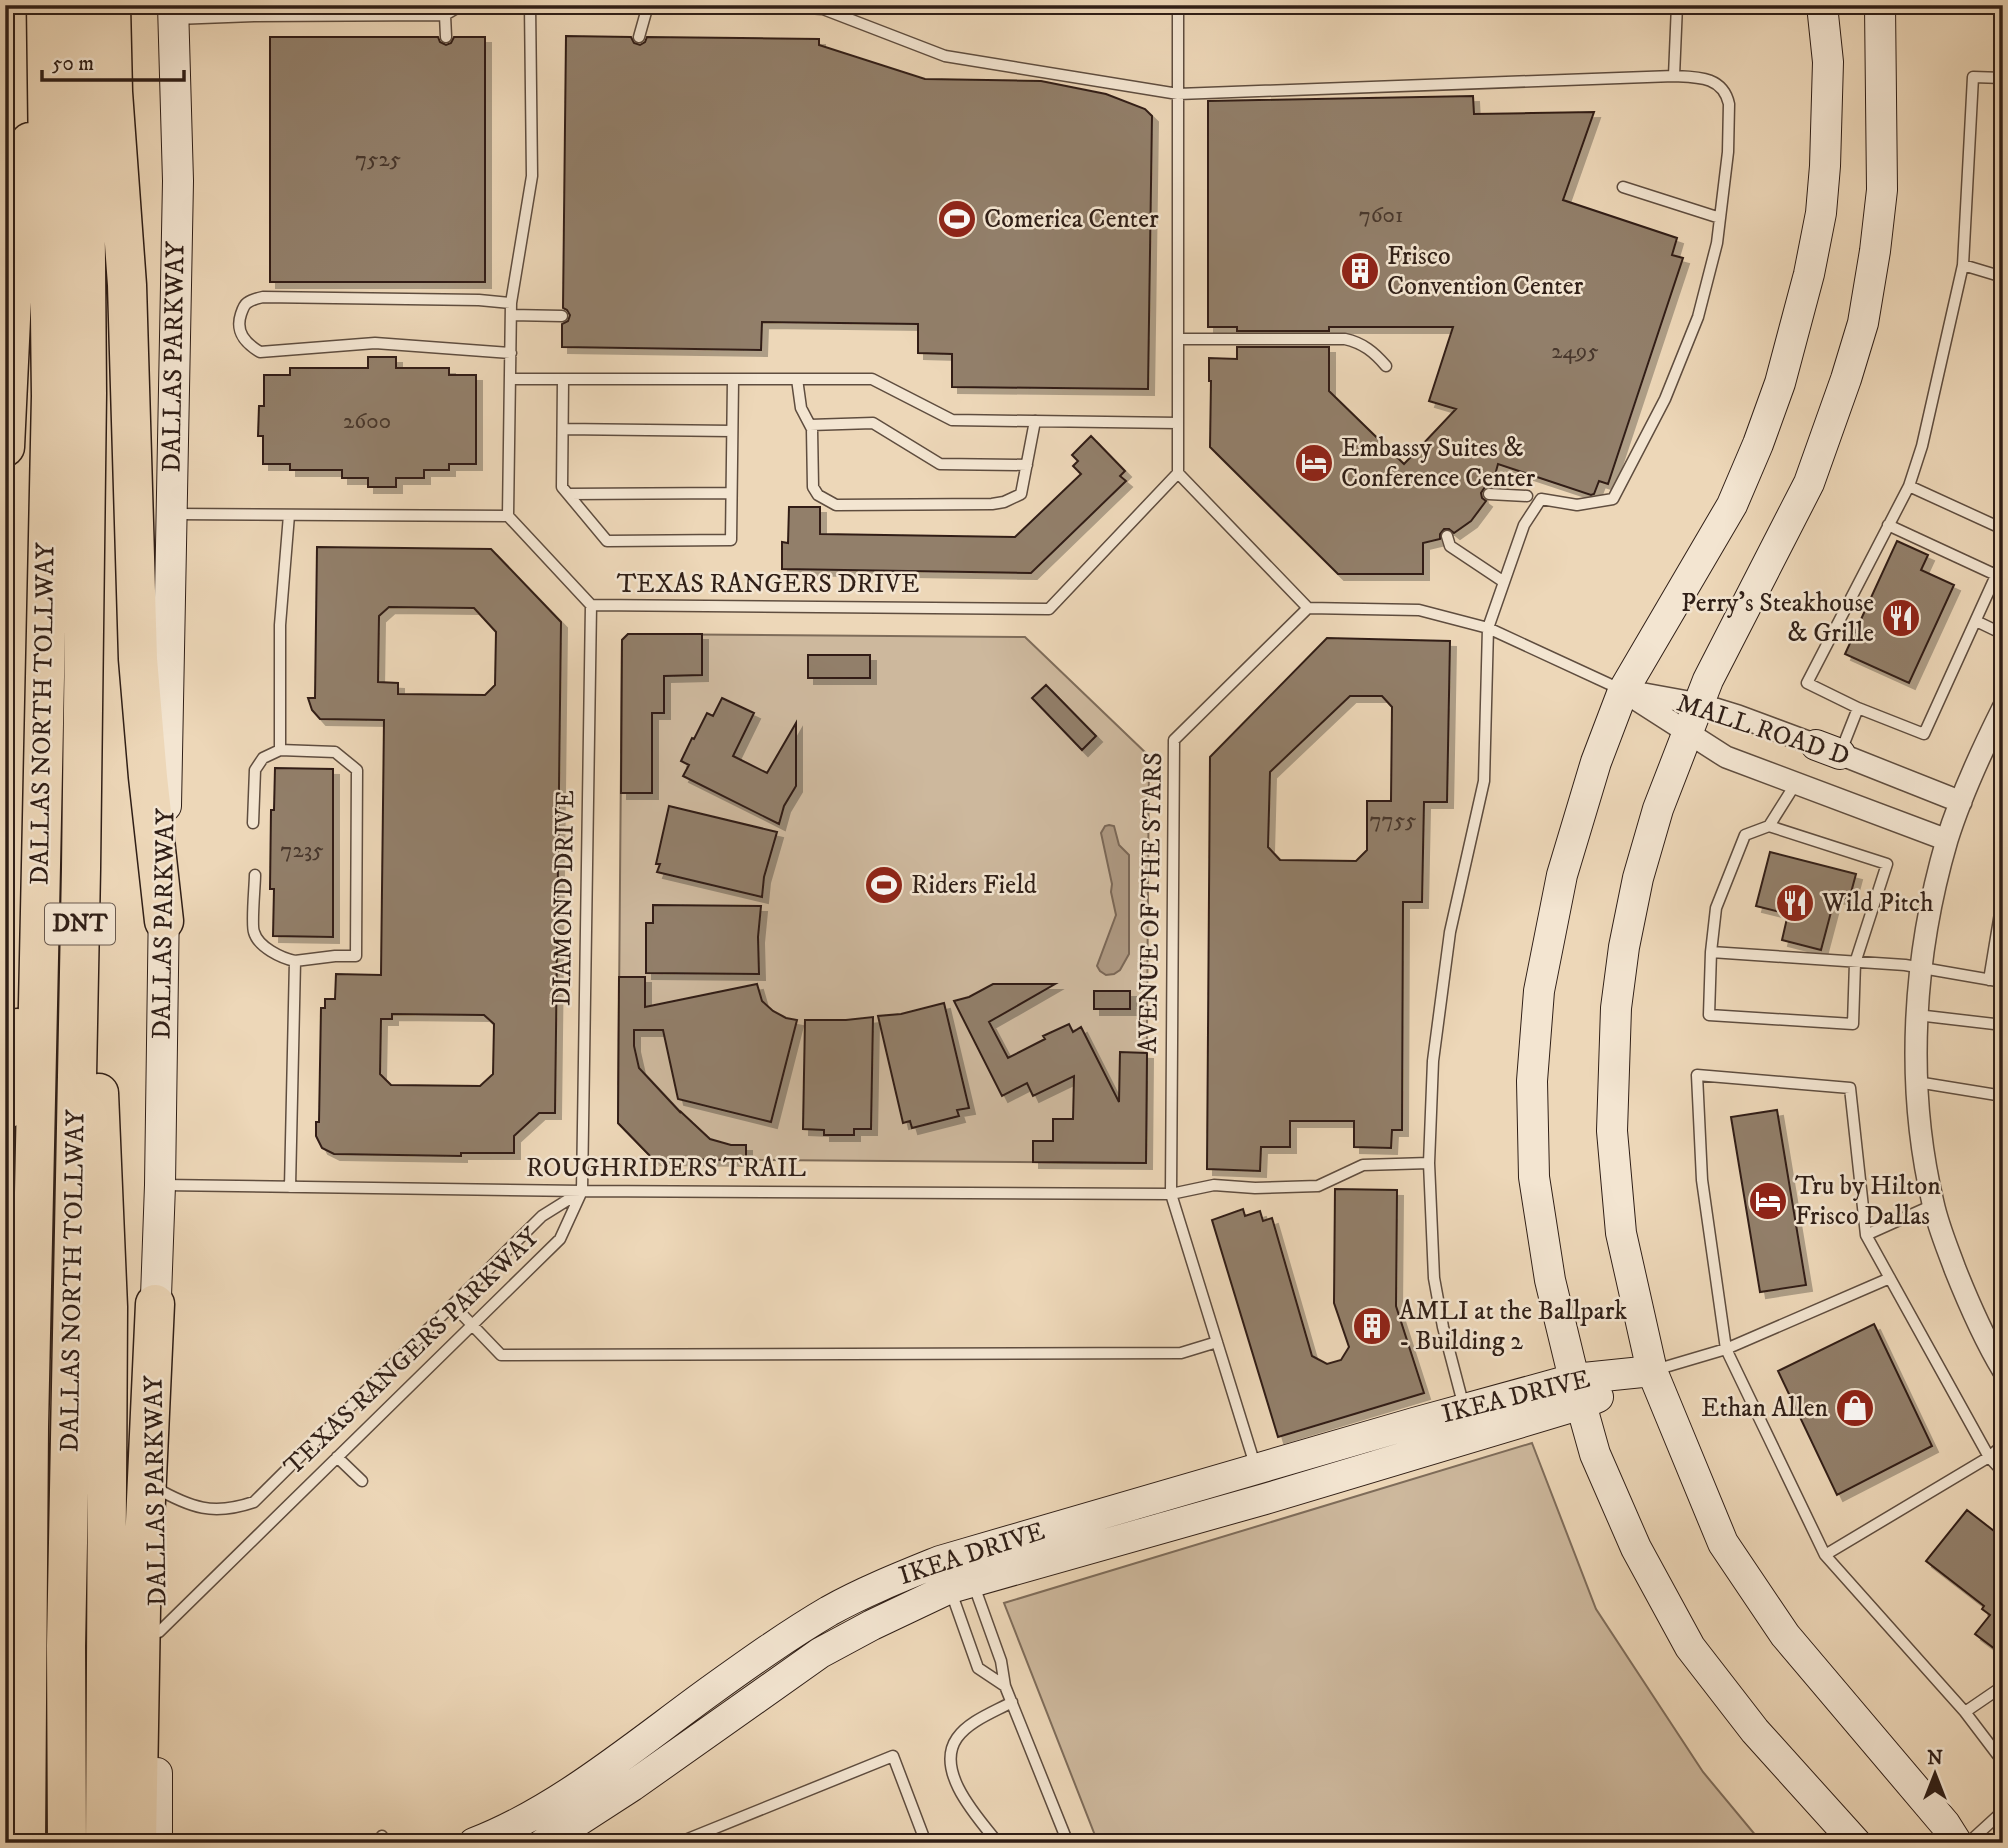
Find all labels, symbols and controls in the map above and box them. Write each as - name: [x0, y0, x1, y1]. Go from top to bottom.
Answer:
- scale bar: [42, 38, 184, 82]
- text: 50 m: [52, 51, 94, 77]
- house number: 7525: [355, 145, 401, 174]
- sports icon: Comerica Center: [936, 198, 978, 240]
- house number: 7601: [1359, 201, 1403, 230]
- place label: Comerica Center: [984, 203, 1159, 236]
- place label: Frisco Convention Center: [1387, 240, 1583, 303]
- street label: DALLAS PARKWAY: [155, 241, 193, 473]
- building icon: Frisco Convention Center: [1339, 250, 1381, 292]
- house number: 2495: [1551, 337, 1599, 366]
- house number: 2600: [343, 407, 391, 436]
- place label: Embassy Suites & Conference Center: [1341, 432, 1536, 495]
- hotel icon: Embassy Suites & Conference Center: [1293, 442, 1335, 484]
- street label: DALLAS NORTH TOLLWAY: [24, 542, 62, 885]
- street label: TEXAS RANGERS DRIVE: [617, 568, 919, 601]
- place label: Perry’s Steakhouse & Grille: [1681, 587, 1874, 650]
- restaurant icon: Perry’s Steakhouse & Grille: [1880, 597, 1922, 639]
- street label: MALL ROAD D: [1673, 687, 1853, 773]
- street label: AVENUE OF THE STARS: [1132, 752, 1170, 1054]
- street label: DIAMOND DRIVE: [546, 790, 582, 1006]
- house number: 7755: [1369, 806, 1417, 835]
- street label: DALLAS PARKWAY: [145, 808, 183, 1040]
- house number: 7235: [280, 836, 324, 865]
- sports icon: Riders Field: [863, 864, 905, 906]
- place label: Riders Field: [911, 869, 1037, 902]
- restaurant icon: Wild Pitch: [1774, 882, 1816, 924]
- place label: Wild Pitch: [1821, 887, 1934, 920]
- road number: DNT: [45, 904, 115, 944]
- street label: DALLAS NORTH TOLLWAY: [54, 1109, 92, 1452]
- street label: ROUGHRIDERS TRAIL: [526, 1152, 806, 1185]
- place label: Tru by Hilton Frisco Dallas: [1795, 1170, 1941, 1233]
- hotel icon: Tru by Hilton Frisco Dallas: [1747, 1180, 1789, 1222]
- street label: TEXAS RANGERS PARKWAY: [277, 1221, 547, 1483]
- place label: AMLI at the Ballpark - Building 2: [1399, 1295, 1627, 1358]
- building icon: AMLI at the Ballpark - Building 2: [1351, 1305, 1393, 1347]
- street label: IKEA DRIVE: [1439, 1363, 1593, 1431]
- street label: DALLAS PARKWAY: [137, 1375, 175, 1607]
- shop icon: Ethan Allen: [1834, 1387, 1876, 1429]
- place label: Ethan Allen: [1701, 1392, 1828, 1425]
- street label: IKEA DRIVE: [895, 1515, 1049, 1593]
- north arrow: [1899, 1740, 1969, 1810]
- text: N: [1927, 1747, 1943, 1770]

